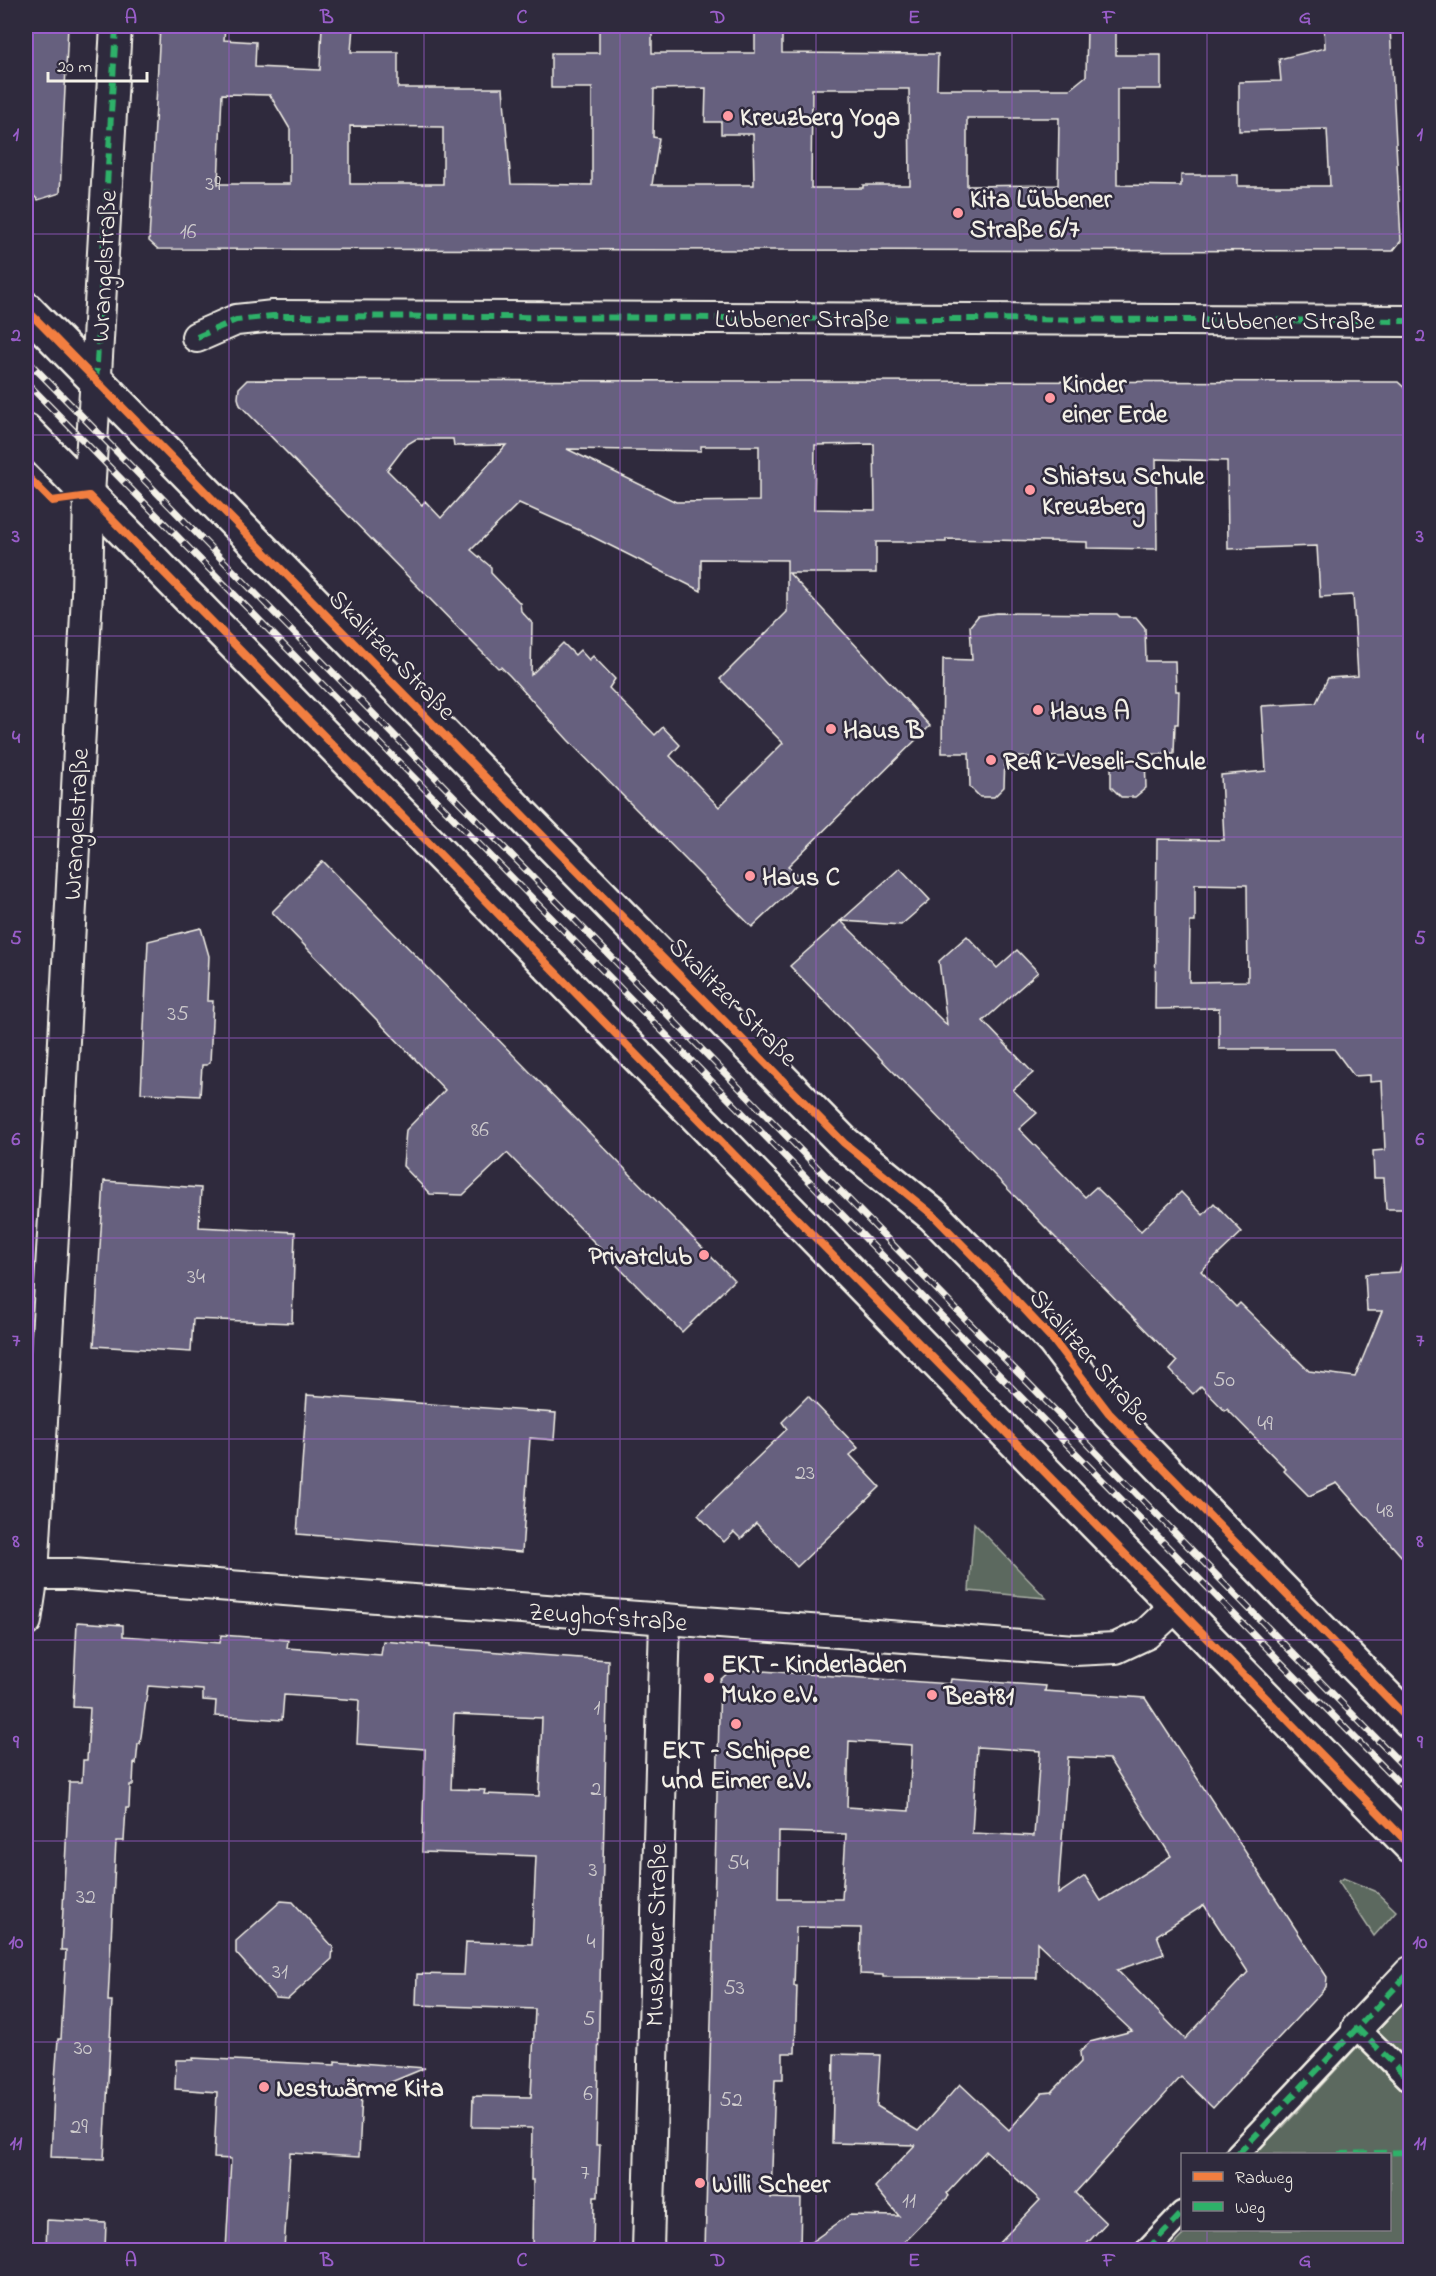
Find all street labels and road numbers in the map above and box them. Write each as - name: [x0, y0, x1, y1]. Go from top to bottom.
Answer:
- street label: Wrangelstraße: [83, 189, 129, 343]
- street label: Lübbener Straße: [715, 302, 890, 340]
- street label: Lübbener Straße: [1201, 304, 1376, 342]
- street label: Skalitzer Straße: [318, 582, 464, 731]
- street label: Wrangelstraße: [55, 747, 101, 901]
- street label: Skalitzer Straße: [658, 930, 806, 1077]
- street label: Skalitzer Straße: [1019, 1281, 1159, 1435]
- street label: Zeughofstraße: [527, 1594, 689, 1644]
- street label: Muskauer Straße: [637, 1843, 679, 2027]

